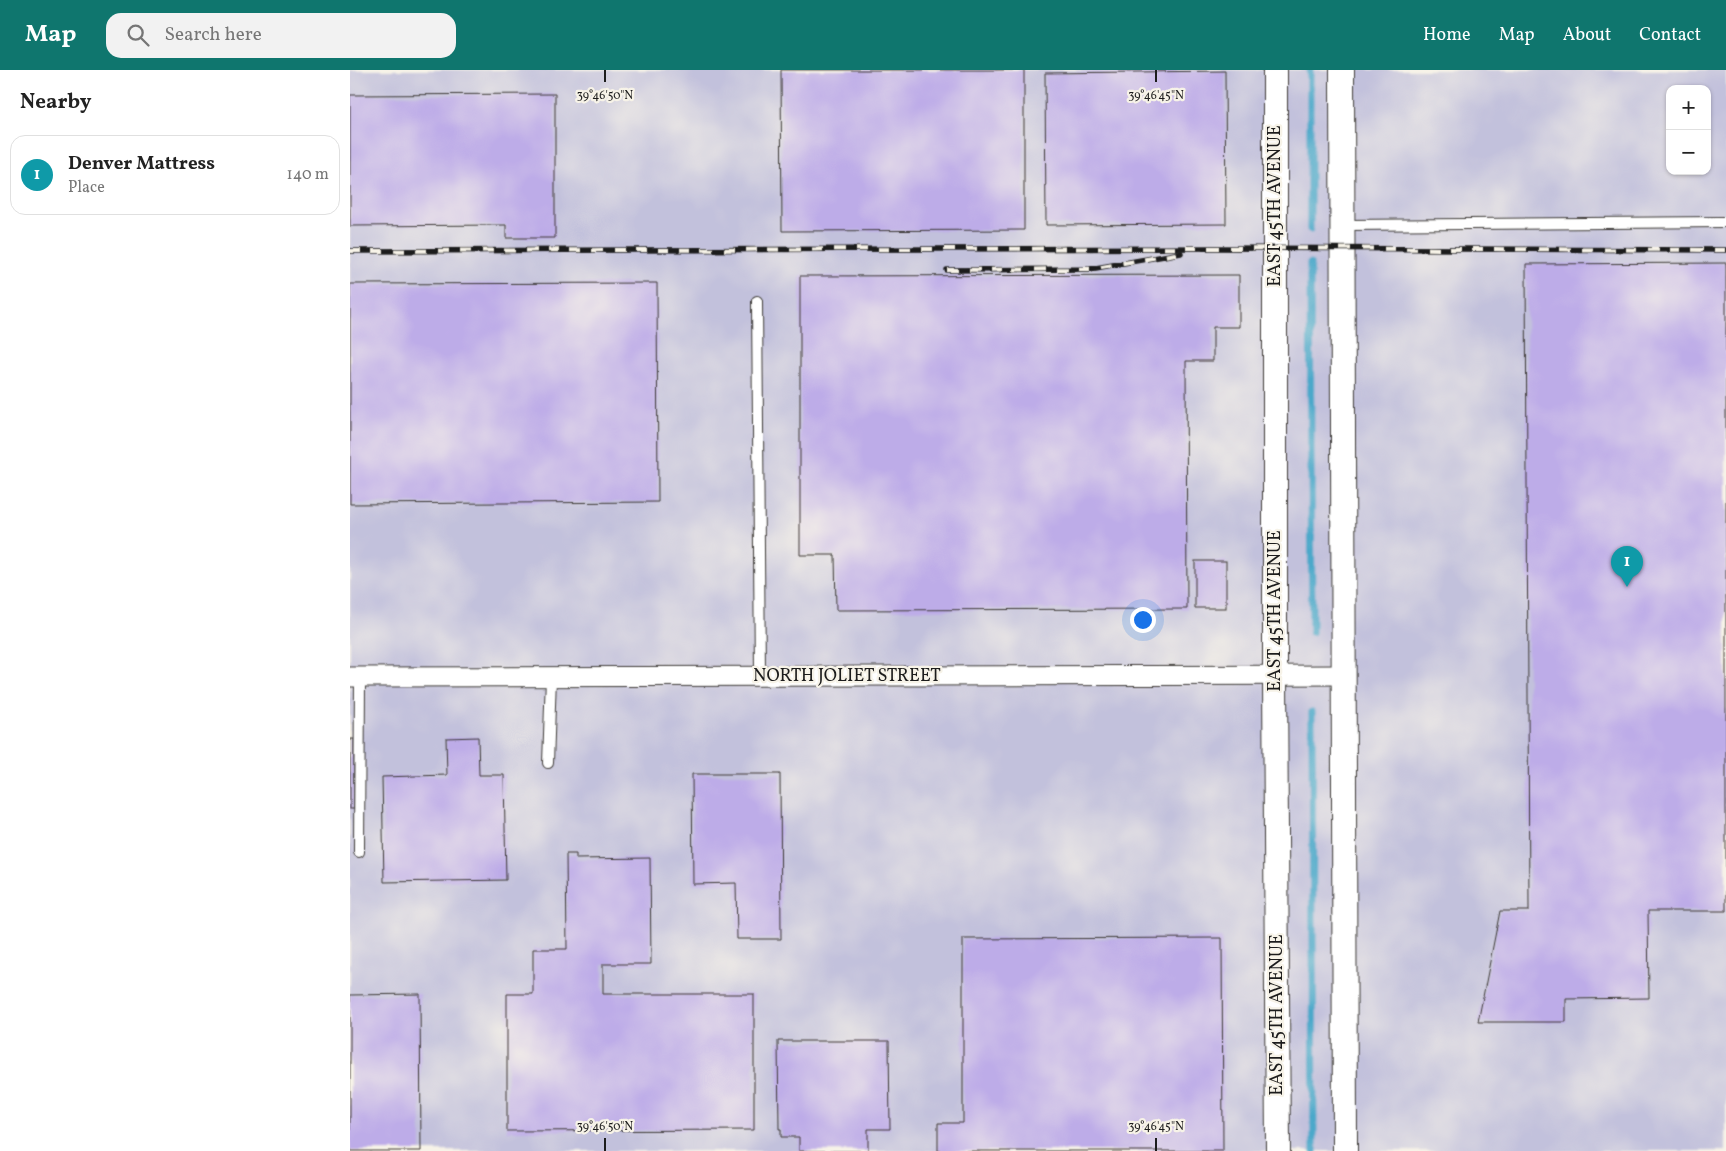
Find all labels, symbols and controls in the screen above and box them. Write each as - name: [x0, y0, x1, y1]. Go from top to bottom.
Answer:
- search box: [106, 13, 456, 58]
- text: Map: [25, 18, 76, 52]
- icon: search: [124, 21, 152, 49]
- text: Search here: [164, 22, 262, 48]
- text: Home: [1423, 23, 1471, 48]
- text: Map: [1499, 23, 1535, 48]
- text: About: [1563, 23, 1611, 48]
- text: Contact: [1639, 23, 1701, 48]
- map controls: [1666, 85, 1711, 175]
- button: +: [1666, 85, 1711, 130]
- text: Nearby: [20, 88, 91, 117]
- text: 39°46'50"N: [577, 88, 633, 104]
- text: 39°46'45"N: [1128, 88, 1184, 104]
- street label: EAST 45TH AVENUE: [1263, 125, 1288, 287]
- button: −: [1666, 130, 1711, 175]
- text: Denver Mattress: [68, 151, 215, 177]
- text: 1: [34, 164, 40, 186]
- text: 140 m: [287, 164, 329, 186]
- text: Place: [68, 177, 105, 199]
- street label: EAST 45TH AVENUE: [1263, 530, 1288, 692]
- pin: 1: [1611, 546, 1643, 587]
- your location: [1130, 607, 1156, 633]
- street label: NORTH JOLIET STREET: [753, 664, 941, 689]
- street label: EAST 45TH AVENUE: [1265, 934, 1290, 1096]
- text: 39°46'50"N: [577, 1119, 633, 1135]
- text: 39°46'45"N: [1128, 1119, 1184, 1135]

